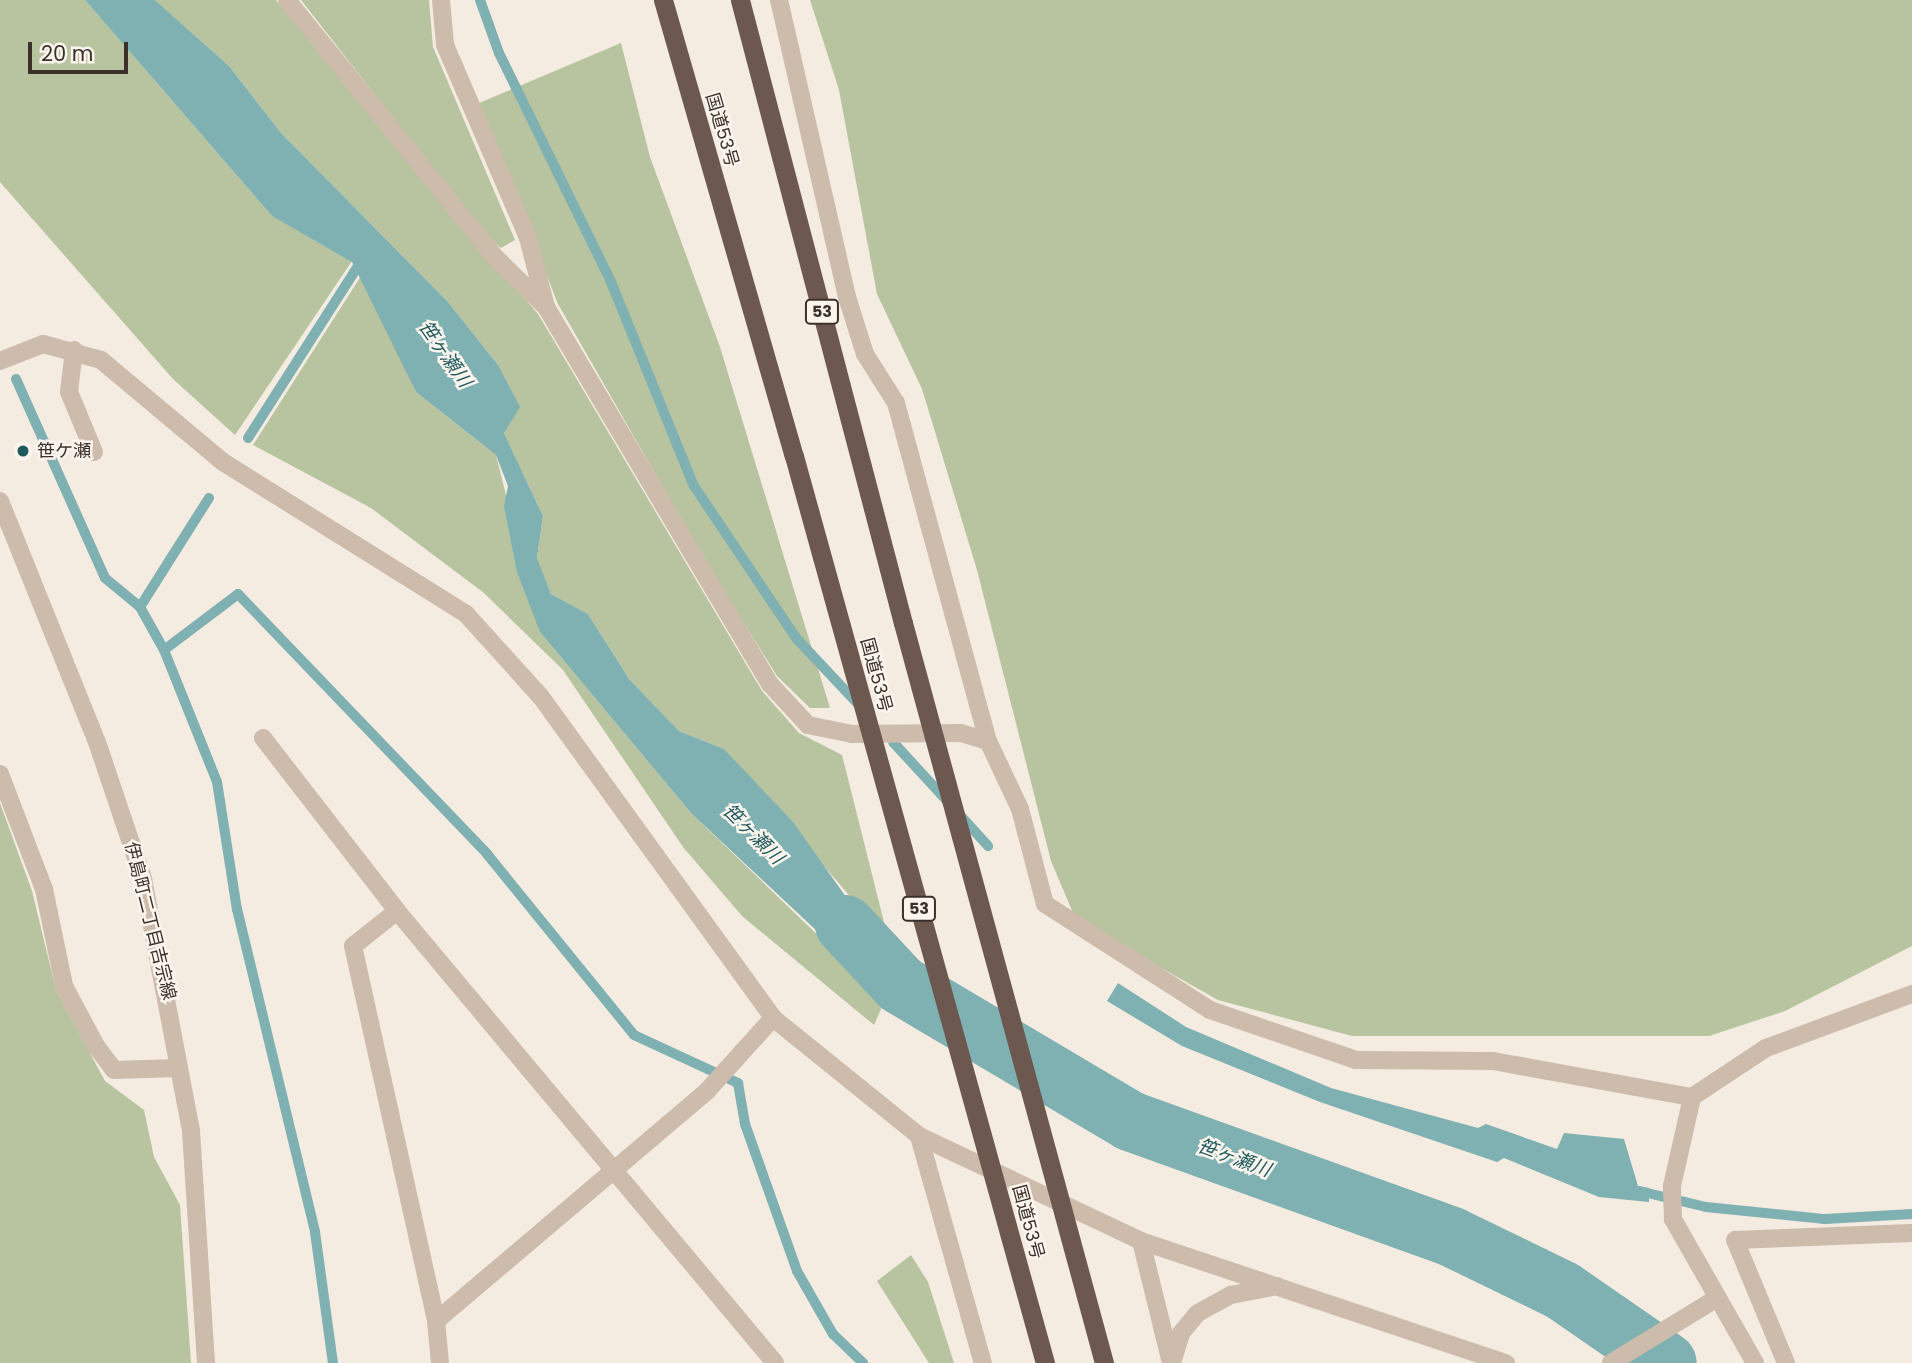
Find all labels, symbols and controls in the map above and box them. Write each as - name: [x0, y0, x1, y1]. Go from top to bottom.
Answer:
- scale bar: [32, 28, 131, 72]
- text: 20 m: [41, 39, 94, 68]
- street label: 国道53号: [701, 91, 743, 169]
- road number: 53: [804, 300, 840, 324]
- water label: 笹ヶ瀬川: [414, 316, 476, 392]
- place label: 笹ケ瀬: [37, 440, 91, 462]
- marker: 笹ケ瀬: [15, 443, 31, 459]
- street label: 国道53号: [856, 636, 896, 714]
- water label: 笹ヶ瀬川: [718, 799, 788, 869]
- street label: 伊島町二丁目吉宗線: [120, 840, 180, 1002]
- road number: 53: [902, 897, 936, 922]
- water label: 笹ヶ瀬川: [1194, 1134, 1274, 1182]
- street label: 国道53号: [1008, 1183, 1048, 1261]

